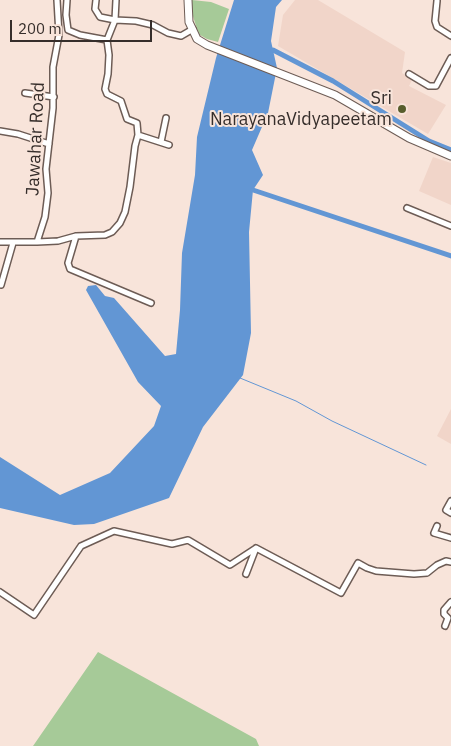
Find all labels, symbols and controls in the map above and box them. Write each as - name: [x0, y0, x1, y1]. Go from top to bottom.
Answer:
- scale bar: [12, 10, 155, 42]
- text: 200 m: [18, 19, 62, 38]
- street label: Jawahar Road: [22, 81, 50, 197]
- place label: Sri NarayanaVidyapeetam: [210, 88, 392, 130]
- marker: Sri NarayanaVidyapeetam: [396, 103, 408, 115]

